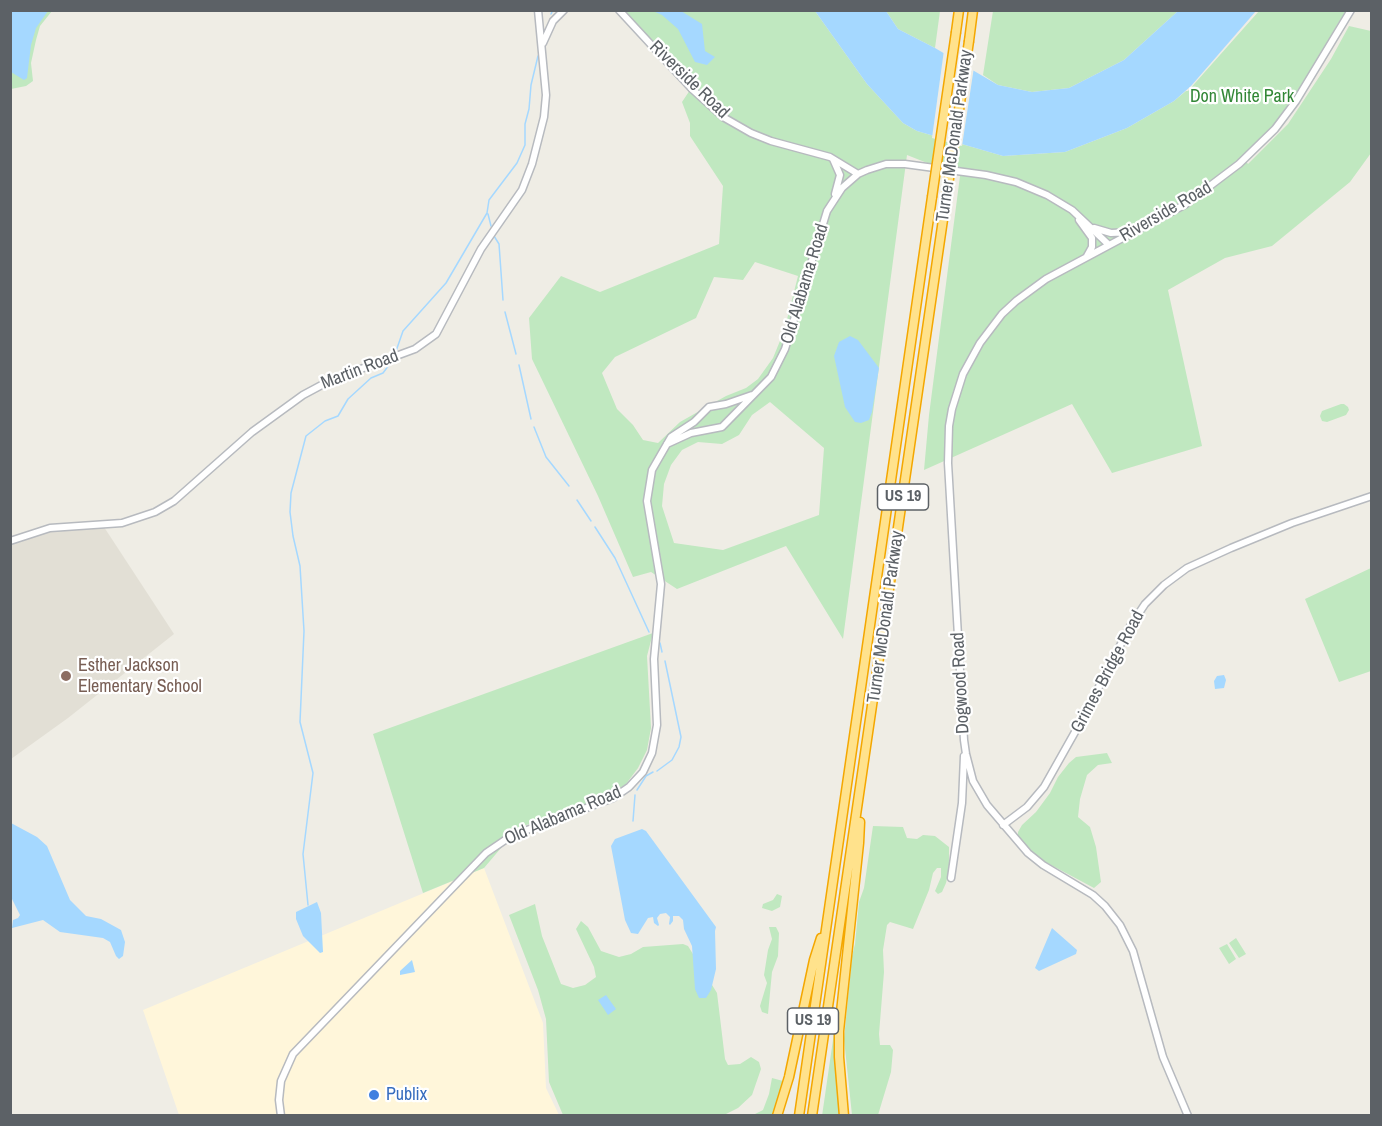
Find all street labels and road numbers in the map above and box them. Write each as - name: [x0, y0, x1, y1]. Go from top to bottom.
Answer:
- street label: Riverside Road: [645, 37, 733, 123]
- street label: Turner McDonald Parkway: [932, 49, 978, 223]
- street label: Riverside Road: [1116, 177, 1216, 247]
- street label: Old Alabama Road: [776, 221, 834, 347]
- street label: Martin Road: [318, 345, 402, 395]
- road number: US 19: [878, 484, 928, 510]
- street label: Turner McDonald Parkway: [863, 530, 909, 704]
- street label: Grimes Bridge Road: [1067, 607, 1149, 737]
- street label: Dogwood Road: [948, 632, 974, 734]
- street label: Old Alabama Road: [501, 782, 625, 850]
- road number: US 19: [788, 1008, 838, 1034]

